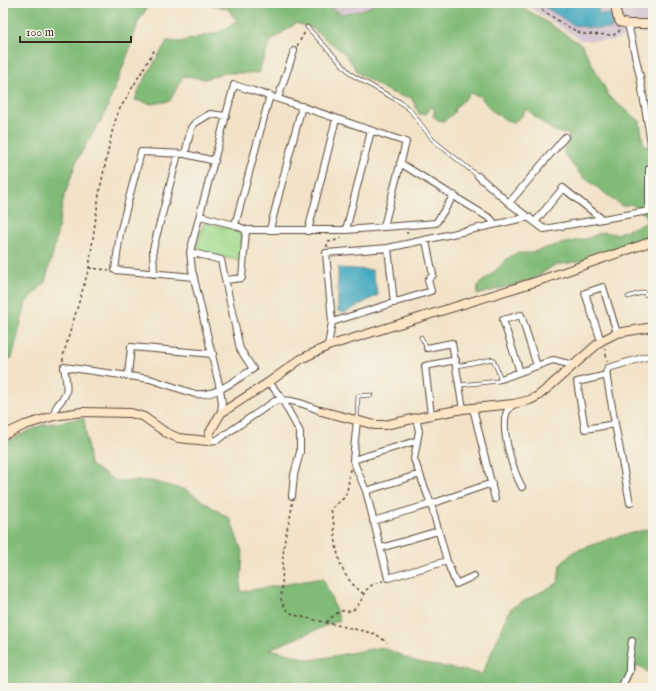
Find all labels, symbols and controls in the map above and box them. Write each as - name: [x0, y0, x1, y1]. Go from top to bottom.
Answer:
- scale bar: [20, 18, 131, 44]
- text: 100 m: [26, 25, 54, 40]

